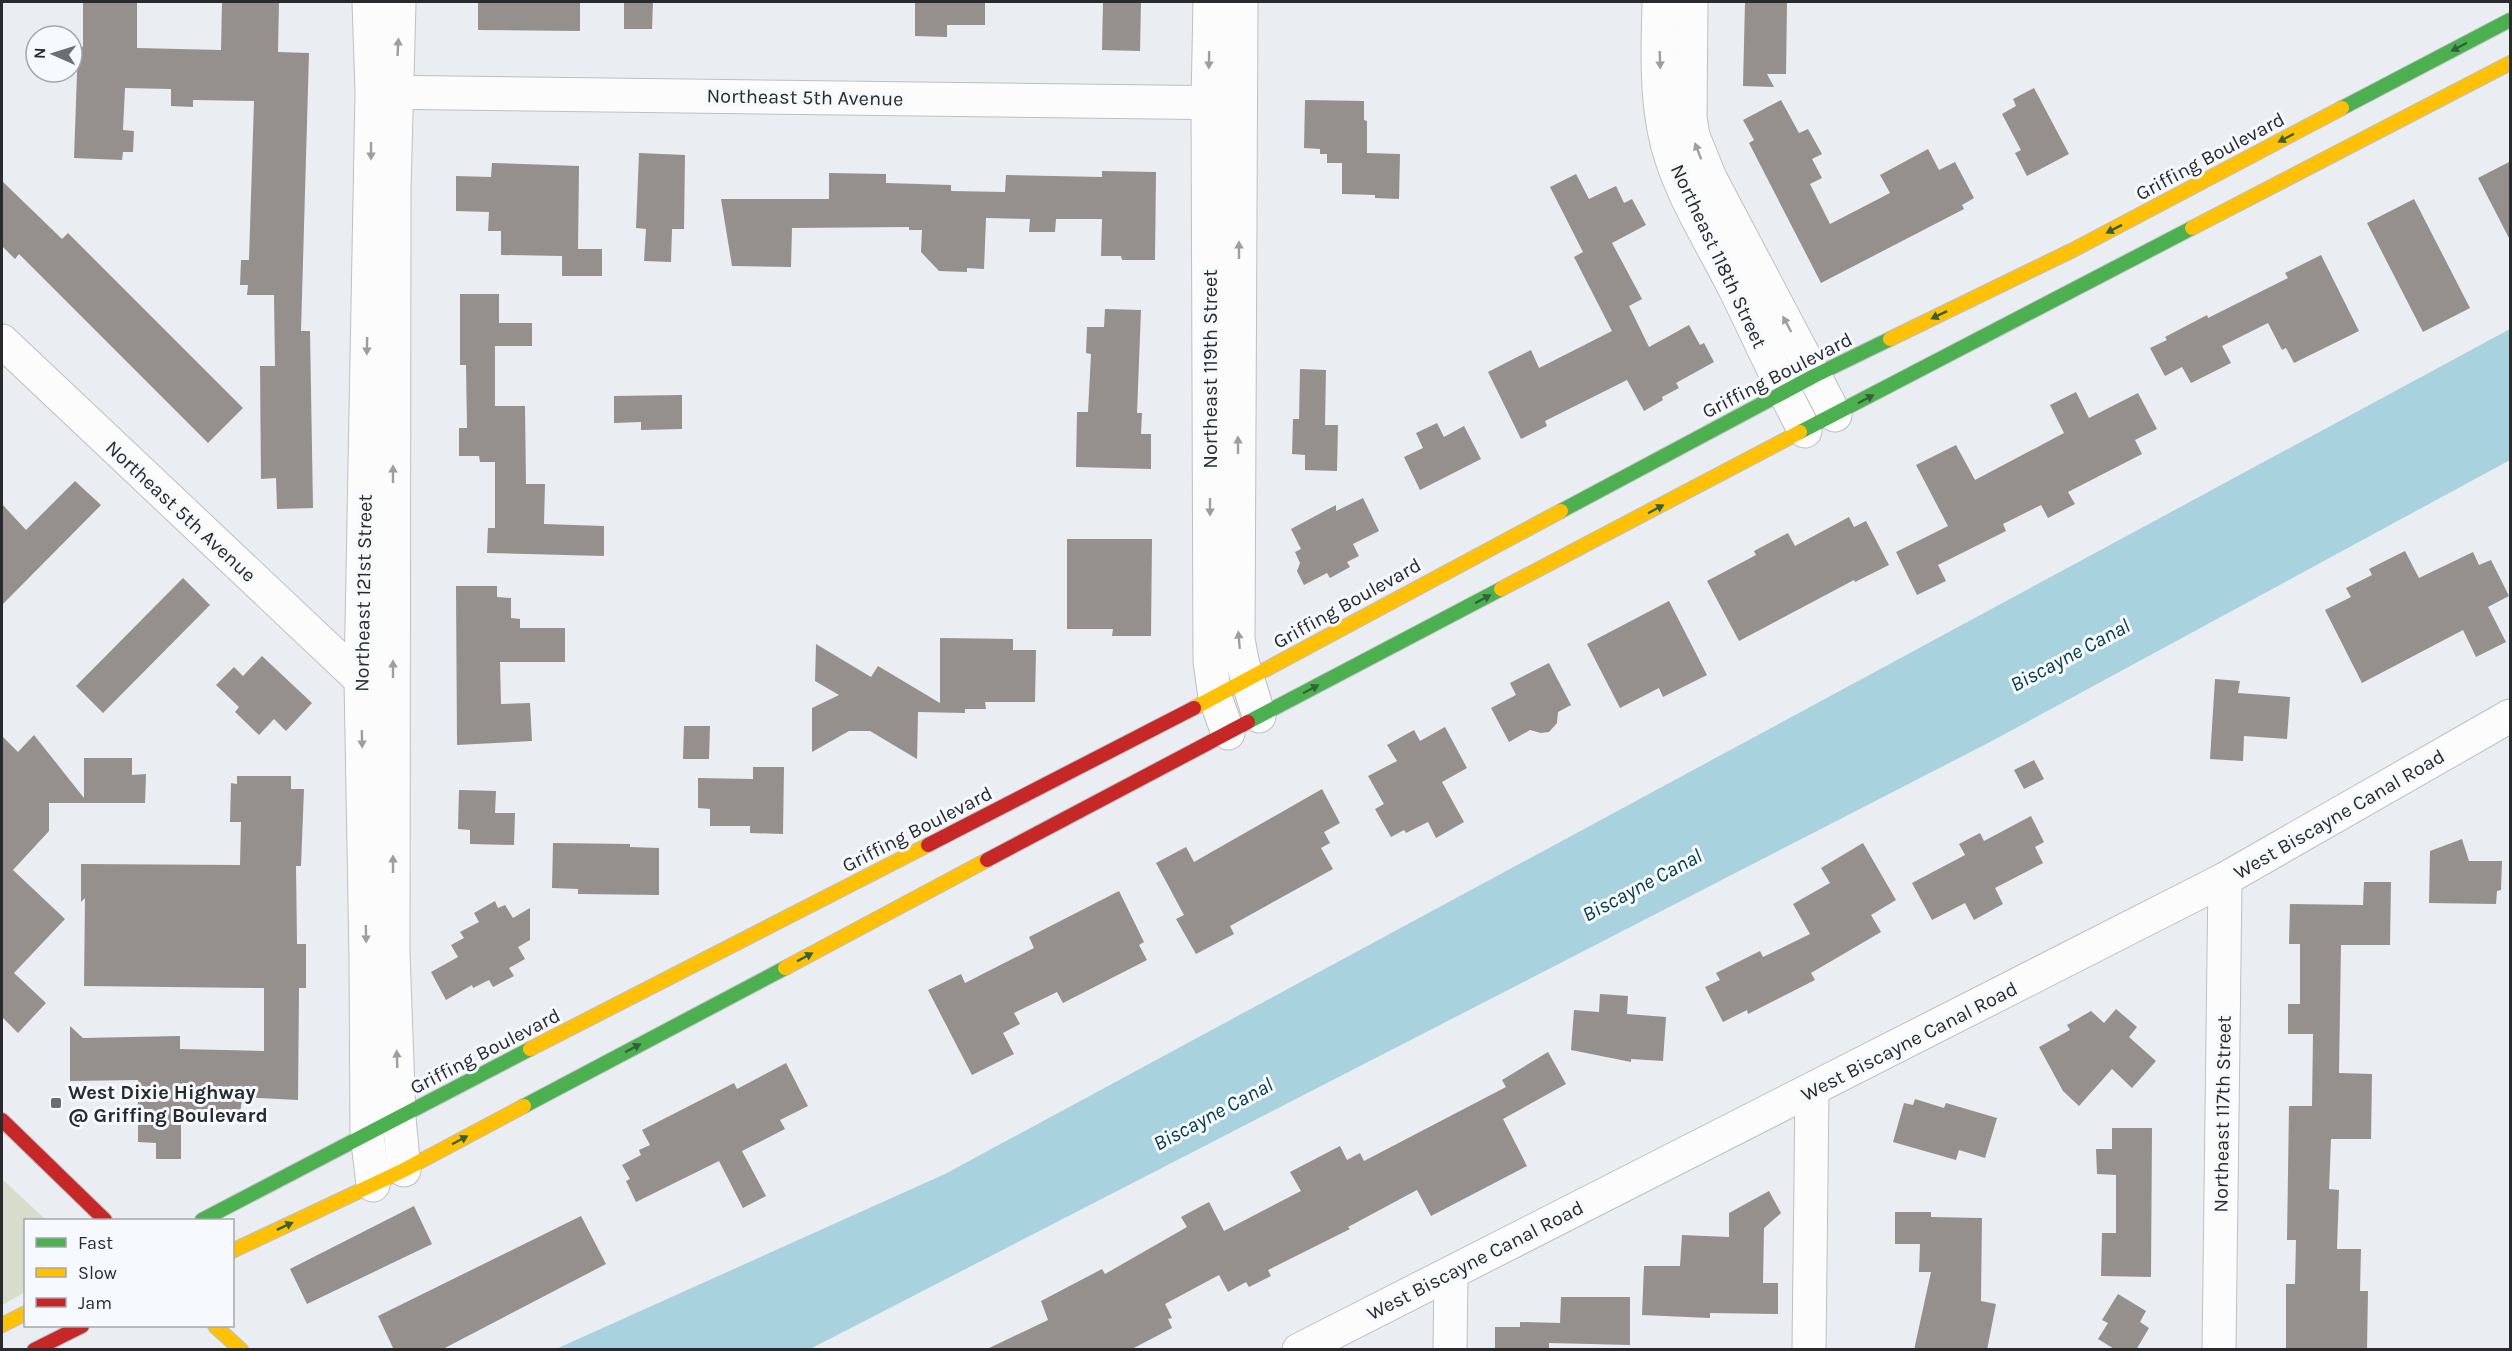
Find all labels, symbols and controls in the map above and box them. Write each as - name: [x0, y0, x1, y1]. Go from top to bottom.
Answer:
- north arrow: [24, 24, 84, 84]
- one-way arrow: [393, 37, 403, 56]
- one-way arrow: [2450, 43, 2467, 52]
- text: N: [30, 47, 49, 59]
- one-way arrow: [1204, 50, 1213, 69]
- one-way arrow: [1655, 50, 1664, 69]
- street label: Northeast 5th Avenue: [706, 84, 904, 111]
- street label: Griffing Boulevard: [2132, 107, 2289, 205]
- one-way arrow: [2277, 133, 2294, 143]
- one-way arrow: [366, 141, 376, 160]
- one-way arrow: [1693, 141, 1703, 159]
- street label: Northeast 118th Street: [1666, 161, 1771, 352]
- one-way arrow: [2105, 224, 2122, 234]
- one-way arrow: [1234, 240, 1244, 259]
- street label: Northeast 119th Street: [1199, 269, 1222, 469]
- one-way arrow: [1930, 311, 1947, 320]
- one-way arrow: [1782, 316, 1792, 333]
- street label: Griffing Boulevard: [1698, 328, 1856, 423]
- one-way arrow: [362, 336, 372, 355]
- one-way arrow: [1858, 394, 1875, 404]
- one-way arrow: [1233, 435, 1243, 454]
- street label: Northeast 5th Avenue: [101, 436, 261, 587]
- one-way arrow: [388, 465, 398, 484]
- street label: Northeast 121st Street: [350, 493, 377, 692]
- one-way arrow: [1205, 497, 1215, 516]
- one-way arrow: [1648, 504, 1665, 513]
- street label: Griffing Boulevard: [1269, 553, 1425, 654]
- one-way arrow: [1475, 594, 1492, 604]
- water label: Biscayne Canal: [2006, 613, 2134, 697]
- one-way arrow: [1234, 630, 1244, 649]
- one-way arrow: [388, 660, 398, 679]
- one-way arrow: [1302, 684, 1319, 694]
- one-way arrow: [357, 729, 367, 748]
- street label: West Biscayne Canal Road: [2230, 745, 2449, 884]
- street label: Griffing Boulevard: [838, 782, 996, 877]
- water label: Biscayne Canal: [1578, 843, 1706, 927]
- one-way arrow: [388, 855, 398, 874]
- one-way arrow: [361, 924, 370, 943]
- one-way arrow: [797, 952, 814, 962]
- street label: West Biscayne Canal Road: [1797, 977, 2021, 1106]
- street label: Griffing Boulevard: [406, 1004, 564, 1099]
- street label: Northeast 117th Street: [2209, 1015, 2236, 1213]
- one-way arrow: [624, 1044, 641, 1053]
- one-way arrow: [392, 1050, 401, 1069]
- water label: Biscayne Canal: [1149, 1072, 1277, 1156]
- place label: West Dixie Highway @ Griffing Boulevard: [68, 1081, 268, 1127]
- marker: West Dixie Highway @ Griffing Boulevard: [49, 1096, 63, 1110]
- one-way arrow: [452, 1135, 469, 1145]
- street label: West Biscayne Canal Road: [1363, 1196, 1587, 1325]
- legend: [24, 1219, 234, 1327]
- one-way arrow: [277, 1221, 294, 1230]
- text: Fast: [78, 1232, 113, 1254]
- text: Slow: [78, 1262, 117, 1284]
- text: Jam: [78, 1292, 112, 1314]

